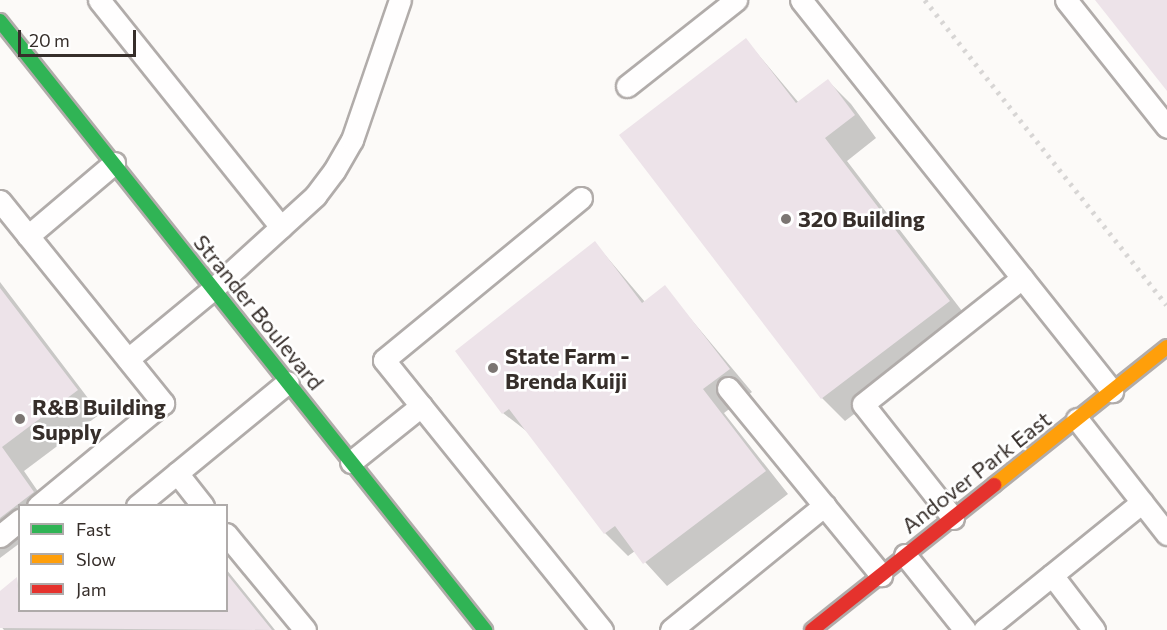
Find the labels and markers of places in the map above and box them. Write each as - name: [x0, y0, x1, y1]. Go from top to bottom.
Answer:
- place label: 320 Building: [798, 206, 925, 232]
- marker: 320 Building: [779, 212, 793, 226]
- place label: State Farm - Brenda Kuiji: [505, 342, 630, 394]
- marker: State Farm - Brenda Kuiji: [486, 361, 500, 375]
- place label: R&B Building Supply: [32, 393, 166, 445]
- marker: R&B Building Supply: [13, 412, 27, 426]

